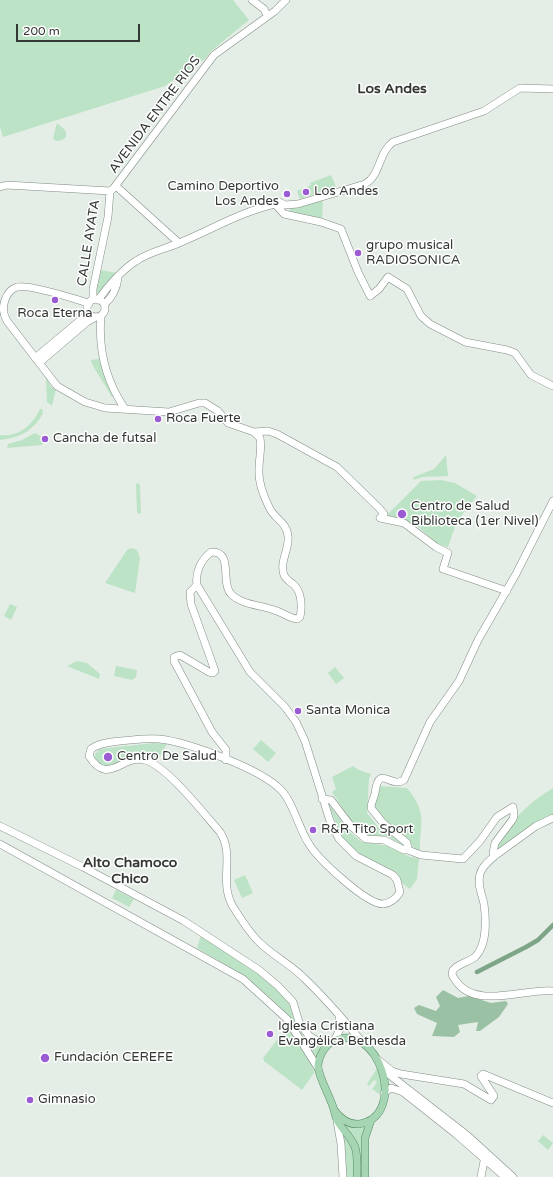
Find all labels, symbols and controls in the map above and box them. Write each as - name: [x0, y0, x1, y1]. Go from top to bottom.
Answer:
- scale bar: [18, 16, 142, 42]
- text: 200 m: [23, 24, 60, 38]
- street label: AVENIDA ENTRE RIOS: [106, 53, 204, 177]
- district label: Los Andes: [357, 81, 427, 97]
- place label: Camino Deportivo Los Andes: [167, 179, 279, 210]
- place label: Los Andes: [314, 184, 378, 200]
- marker: Los Andes: [301, 187, 311, 197]
- marker: Camino Deportivo Los Andes: [282, 189, 292, 199]
- street label: CALLE AYATA: [74, 199, 104, 287]
- place label: grupo musical RADIOSONICA: [366, 238, 460, 269]
- marker: grupo musical RADIOSONICA: [353, 248, 363, 258]
- marker: Roca Eterna: [50, 295, 60, 305]
- place label: Roca Eterna: [17, 306, 93, 322]
- place label: Roca Fuerte: [166, 411, 241, 427]
- marker: Roca Fuerte: [153, 414, 163, 424]
- place label: Cancha de futsal: [53, 431, 156, 447]
- marker: Cancha de futsal: [40, 434, 50, 444]
- place label: Centro de Salud Biblioteca (1er Nivel): [411, 499, 538, 530]
- marker: Centro de Salud Biblioteca (1er Nivel): [396, 508, 408, 520]
- place label: Santa Monica: [306, 703, 390, 719]
- marker: Santa Monica: [293, 706, 303, 716]
- place label: Centro De Salud: [117, 749, 217, 765]
- marker: Centro De Salud: [102, 751, 114, 763]
- place label: R&R Tito Sport: [321, 822, 414, 838]
- marker: R&R Tito Sport: [308, 825, 318, 835]
- district label: Alto Chamoco Chico: [83, 855, 177, 888]
- place label: Iglesia Cristiana Evangélica Bethesda: [278, 1019, 406, 1050]
- marker: Iglesia Cristiana Evangélica Bethesda: [265, 1029, 275, 1039]
- place label: Fundación CEREFE: [54, 1050, 173, 1066]
- marker: Fundación CEREFE: [39, 1052, 51, 1064]
- place label: Gimnasio: [38, 1092, 96, 1108]
- marker: Gimnasio: [25, 1095, 35, 1105]

